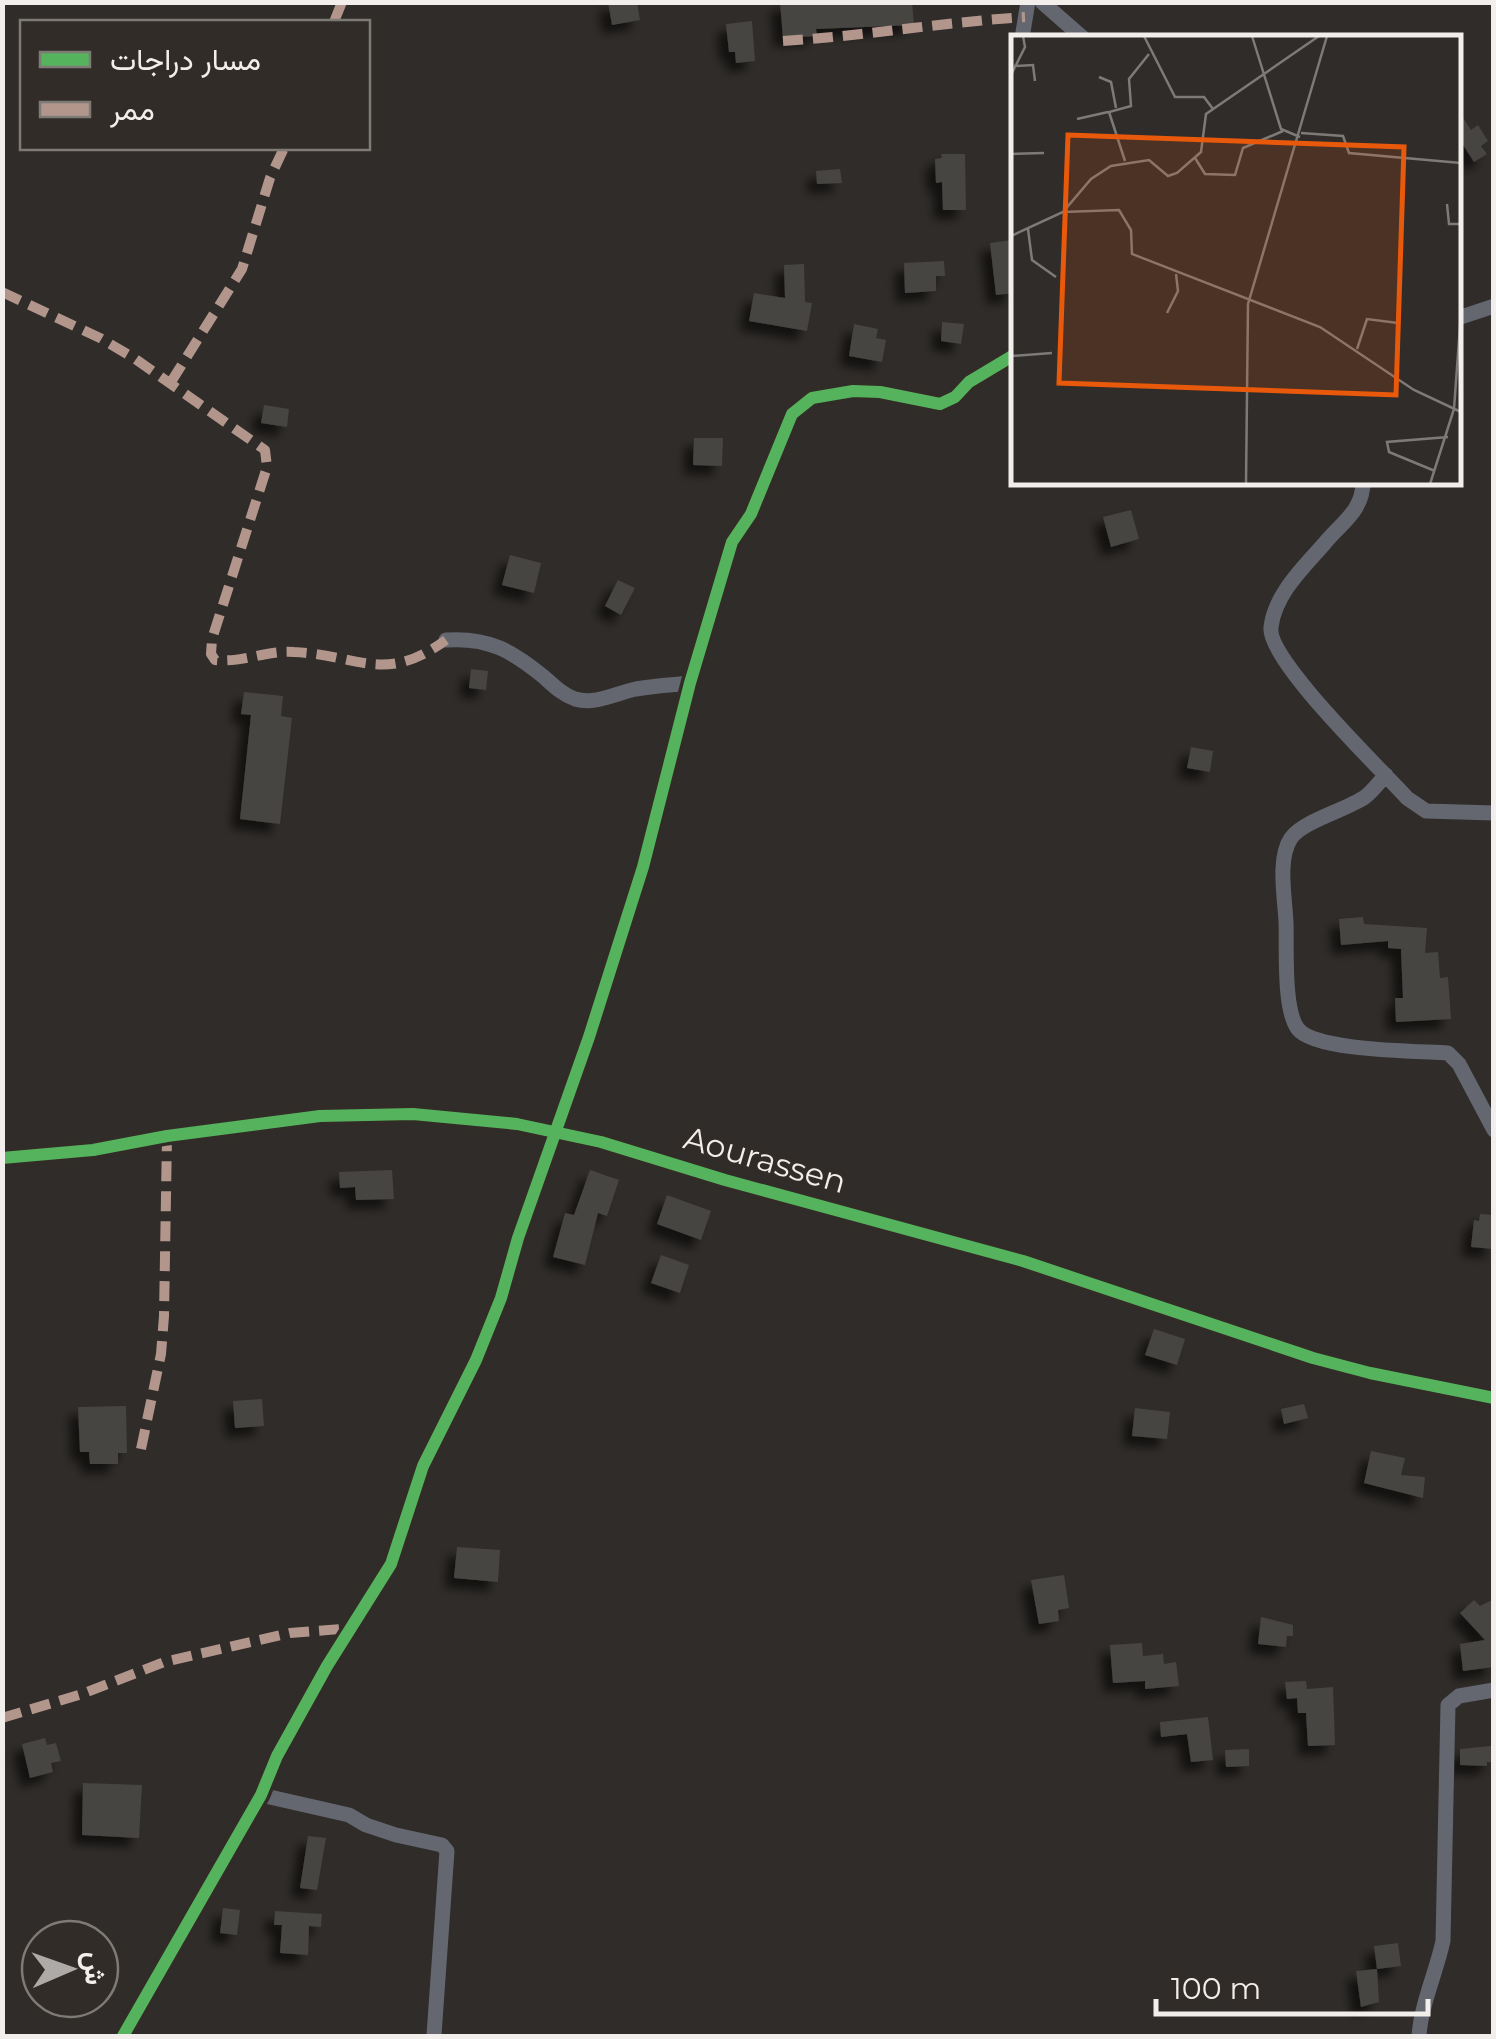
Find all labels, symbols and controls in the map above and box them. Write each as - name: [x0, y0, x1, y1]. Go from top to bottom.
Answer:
- legend: [20, 20, 370, 150]
- inset map: [1011, 35, 1461, 485]
- text: مسار دراجات: [110, 41, 261, 78]
- text: ممر: [109, 91, 155, 128]
- street label: Aourassen: [680, 1118, 851, 1201]
- north arrow: [20, 1919, 120, 2019]
- text: ش: [77, 1951, 113, 1986]
- scale bar: [1156, 1954, 1428, 2016]
- text: 100 m: [1171, 1970, 1261, 2007]

